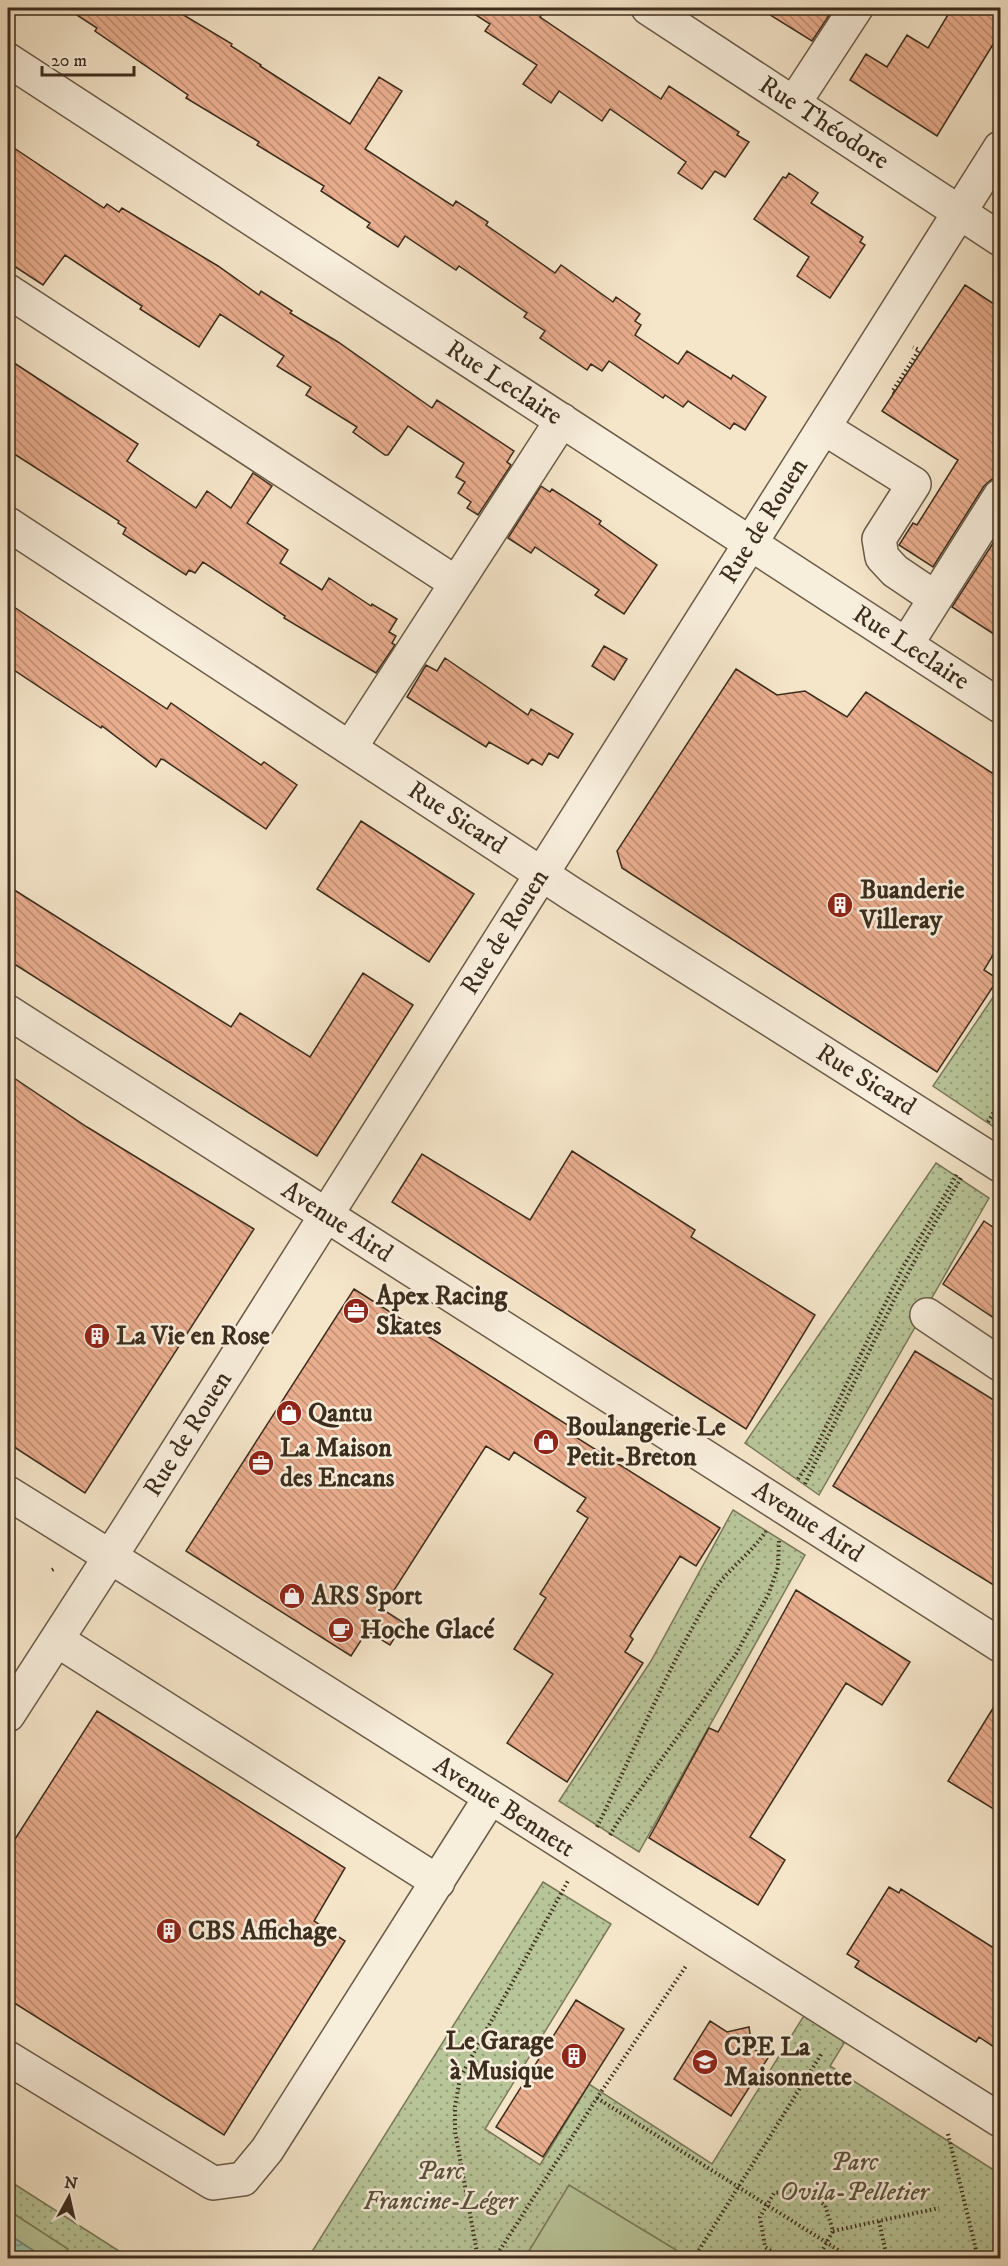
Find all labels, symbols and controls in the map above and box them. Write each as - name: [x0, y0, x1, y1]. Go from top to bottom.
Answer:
- scale bar: [42, 39, 134, 77]
- text: 20 m: [51, 50, 87, 72]
- street label: Rue Théodore: [753, 69, 895, 177]
- street label: Rue Leclaire: [439, 333, 569, 433]
- street label: Rue de Rouen: [712, 452, 816, 590]
- street label: Rue Leclaire: [846, 598, 976, 698]
- street label: Rue Sicard: [401, 774, 513, 862]
- street label: Rue de Rouen: [453, 863, 557, 1001]
- place label: Buanderie Villeray: [859, 874, 965, 937]
- building icon: Buanderie Villeray: [825, 890, 855, 920]
- street label: Rue Sicard: [810, 1037, 922, 1124]
- street label: Avenue Aird: [275, 1174, 399, 1270]
- place label: Apex Racing Skates: [375, 1280, 509, 1343]
- office icon: Apex Racing Skates: [341, 1296, 371, 1326]
- place label: La Vie en Rose: [116, 1320, 270, 1353]
- building icon: La Vie en Rose: [82, 1321, 112, 1351]
- street label: Rue de Rouen: [136, 1365, 240, 1503]
- place label: Qantu: [308, 1397, 373, 1430]
- shop icon: Qantu: [274, 1398, 304, 1428]
- place label: Boulangerie Le Petit-Breton: [566, 1411, 726, 1474]
- shop icon: Boulangerie Le Petit-Breton: [531, 1427, 561, 1457]
- place label: La Maison des Encans: [280, 1432, 395, 1495]
- office icon: La Maison des Encans: [246, 1448, 276, 1478]
- street label: Avenue Aird: [746, 1474, 870, 1570]
- place label: ARS Sport: [311, 1580, 423, 1613]
- shop icon: ARS Sport: [277, 1581, 307, 1611]
- place label: Hoche Glacé: [360, 1614, 495, 1647]
- cafe icon: Hoche Glacé: [326, 1615, 356, 1645]
- street label: Avenue Bennett: [427, 1749, 581, 1865]
- place label: CBS Affichage: [188, 1915, 337, 1948]
- building icon: CBS Affichage: [154, 1916, 184, 1946]
- place label: Le Garage à Musique: [446, 2025, 554, 2088]
- place label: CPE La Maisonnette: [724, 2031, 852, 2094]
- building icon: Le Garage à Musique: [559, 2041, 589, 2071]
- school or university icon: CPE La Maisonnette: [690, 2047, 720, 2077]
- park label: Parc Ovila-Pelletier: [780, 2146, 930, 2209]
- park label: Parc Francine-Léger: [363, 2155, 519, 2218]
- north arrow: [39, 2167, 99, 2227]
- text: N: [63, 2172, 79, 2194]

